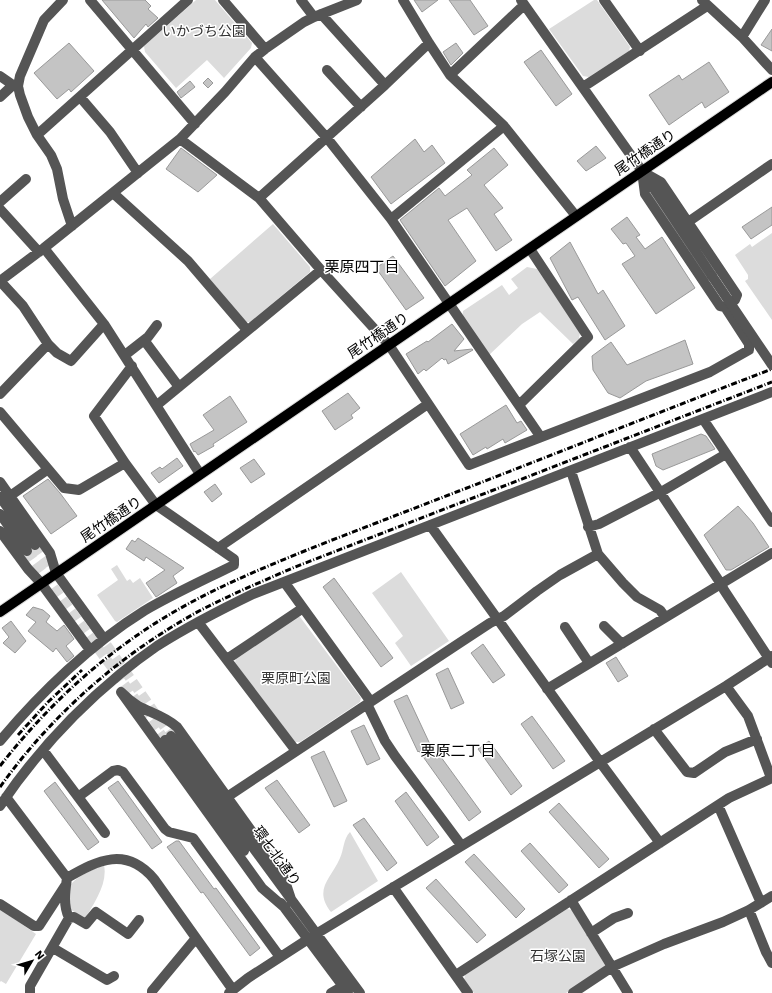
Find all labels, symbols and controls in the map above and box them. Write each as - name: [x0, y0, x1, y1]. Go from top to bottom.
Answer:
- park label: いかづち公園: [162, 23, 246, 39]
- street label: 尾竹橋通り: [612, 126, 678, 178]
- district label: 栗原四丁目: [324, 258, 400, 276]
- street label: 尾竹橋通り: [345, 309, 411, 361]
- street label: 尾竹橋通り: [78, 493, 144, 545]
- park label: 栗原町公園: [261, 670, 331, 686]
- district label: 栗原二丁目: [420, 742, 496, 760]
- street label: 環七北通り: [250, 823, 304, 889]
- north arrow: [12, 941, 52, 981]
- text: N: [32, 948, 47, 962]
- park label: 石塚公園: [530, 948, 586, 964]

